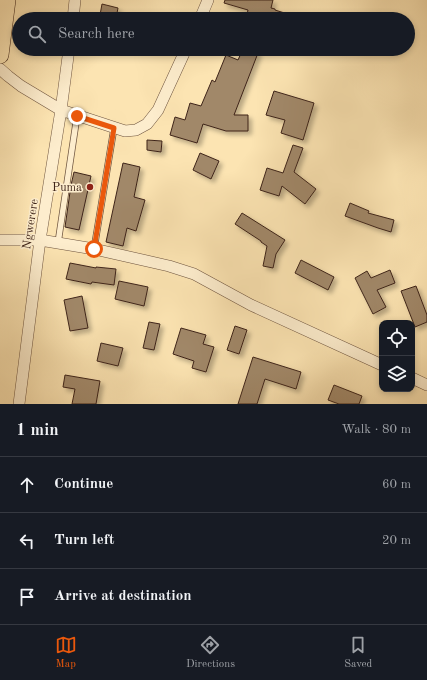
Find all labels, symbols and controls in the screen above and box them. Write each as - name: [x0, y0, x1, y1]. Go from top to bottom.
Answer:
- search box: [12, 12, 415, 56]
- icon: search: [26, 23, 48, 45]
- text: Search here: [58, 27, 135, 42]
- route end: [68, 107, 86, 125]
- place label: Puma: [52, 182, 82, 194]
- marker: Puma: [85, 182, 95, 192]
- street label: Ngwerere: [21, 198, 41, 250]
- route start: [85, 240, 103, 258]
- map controls: [379, 320, 415, 392]
- button: locate: [379, 320, 415, 356]
- button: layers: [379, 356, 415, 392]
- text: 1 min: [16, 422, 59, 439]
- text: Walk · 80 m: [342, 423, 411, 436]
- icon: ahead: [16, 474, 38, 496]
- text: Continue: [54, 477, 113, 492]
- text: 60 m: [382, 478, 411, 491]
- icon: left: [16, 530, 38, 552]
- text: Turn left: [54, 533, 114, 548]
- text: 20 m: [382, 534, 411, 547]
- icon: arrive: [16, 586, 38, 608]
- text: Arrive at destination: [54, 589, 192, 604]
- tab: Map: [55, 634, 77, 672]
- tab: Directions: [186, 634, 235, 672]
- tab: Saved: [344, 634, 372, 672]

